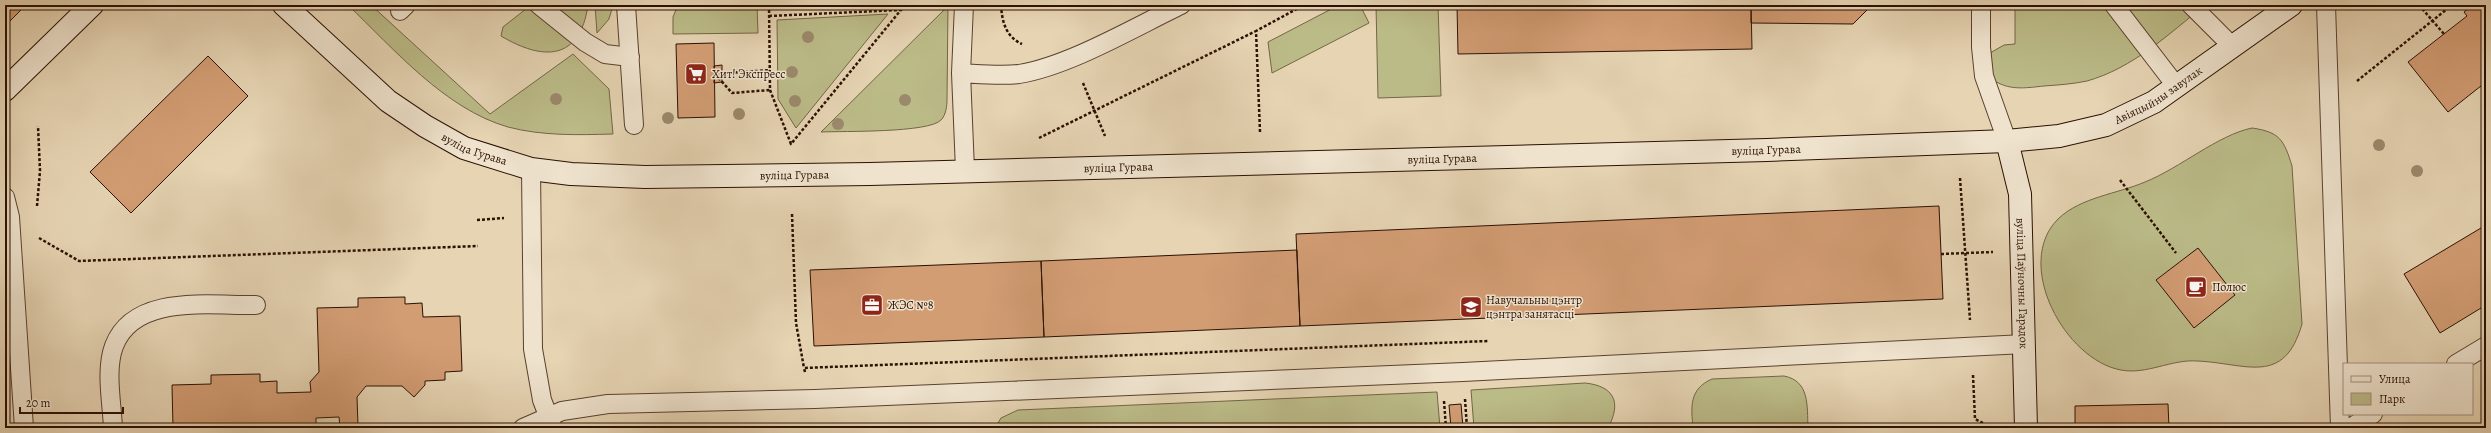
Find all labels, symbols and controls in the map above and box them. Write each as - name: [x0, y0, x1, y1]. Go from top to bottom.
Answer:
- supermarket icon: Хит! Экспресс: [683, 61, 709, 87]
- street label: Авіяцыйны завулак: [2111, 62, 2205, 128]
- place label: Хит! Экспресс: [712, 66, 785, 82]
- street label: вуліца Гурава: [439, 129, 510, 169]
- street label: вуліца Гурава: [1731, 141, 1802, 159]
- street label: вуліца Гурава: [1407, 150, 1478, 168]
- street label: вуліца Гурава: [1083, 158, 1154, 176]
- street label: вуліца Гурава: [760, 167, 830, 183]
- street label: вуліца Паўночны Гарадок: [2013, 218, 2032, 349]
- cafe icon: Полюс: [2183, 274, 2209, 300]
- place label: Полюс: [2212, 279, 2246, 295]
- office icon: ЖЭС №8: [859, 292, 885, 318]
- place label: Навучальны цэнтр цэнтра занятасці: [1486, 292, 1582, 322]
- school or university icon: Навучальны цэнтр цэнтра занятасці: [1458, 294, 1484, 320]
- place label: ЖЭС №8: [888, 297, 934, 313]
- legend: [2343, 363, 2473, 415]
- text: Улица: [2379, 371, 2411, 387]
- scale bar: [20, 389, 123, 415]
- text: Парк: [2379, 391, 2405, 407]
- text: 20 m: [26, 395, 50, 411]

